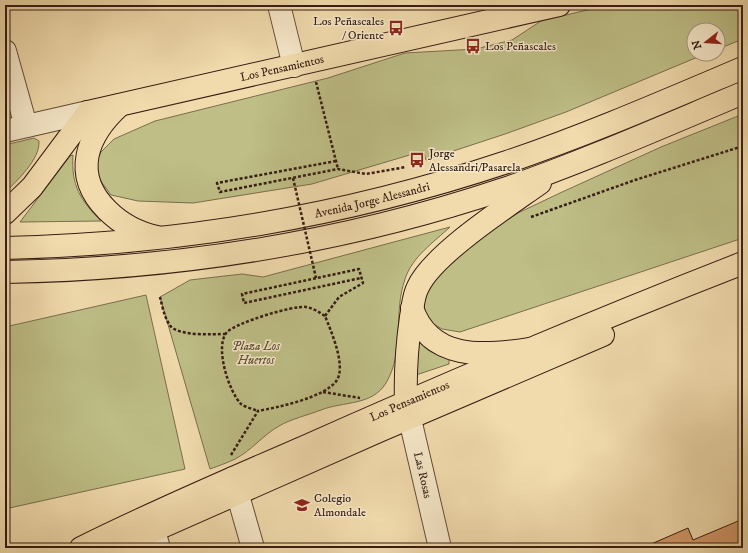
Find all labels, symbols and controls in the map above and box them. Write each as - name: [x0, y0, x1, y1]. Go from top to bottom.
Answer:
- place label: Los Peñascales / Oriente: [313, 14, 384, 43]
- bus stop icon: Los Peñascales / Oriente: [387, 19, 405, 37]
- north arrow: [686, 22, 726, 62]
- bus stop icon: Los Peñascales: [464, 37, 482, 55]
- text: N: [689, 38, 705, 51]
- place label: Los Peñascales: [485, 39, 556, 54]
- street label: Los Pensamientos: [239, 52, 325, 85]
- place label: Jorge Alessandri/Pasarela: [428, 146, 522, 175]
- bus stop icon: Jorge Alessandri/Pasarela: [408, 151, 426, 169]
- street label: Avenida Jorge Alessandri: [313, 179, 431, 222]
- park label: Plaza Los Huertos: [232, 339, 280, 368]
- street label: Los Pensamientos: [368, 377, 452, 425]
- street label: Las Rosas: [410, 450, 435, 500]
- place label: Colegio Almondale: [314, 491, 366, 520]
- school or university icon: Colegio Almondale: [293, 496, 311, 514]

